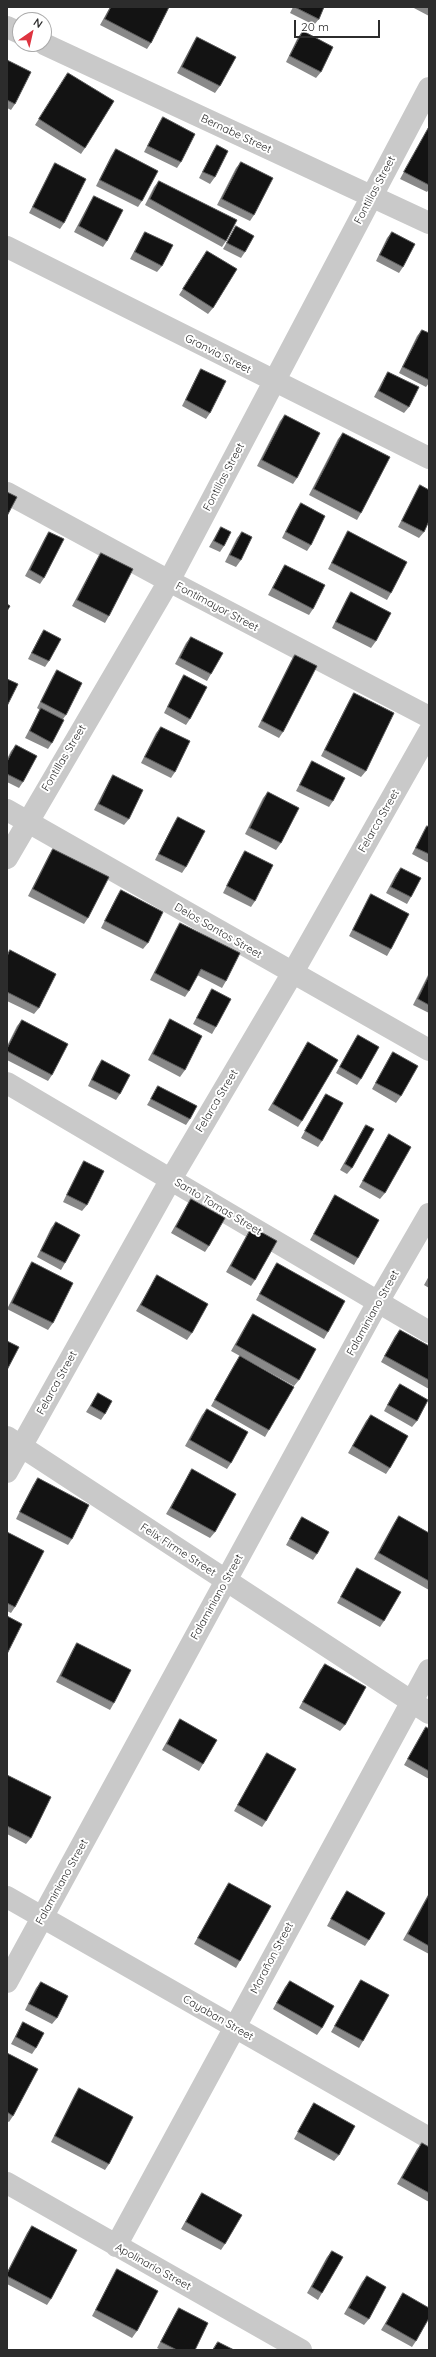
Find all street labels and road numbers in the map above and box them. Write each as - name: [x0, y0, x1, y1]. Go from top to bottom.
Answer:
- street label: Bernabe Street: [199, 112, 273, 156]
- street label: Fontillas Street: [352, 154, 398, 226]
- street label: Granvia Street: [183, 332, 253, 376]
- street label: Fontillas Street: [201, 441, 247, 513]
- street label: Fontimayor Street: [173, 580, 261, 634]
- street label: Fontillas Street: [39, 722, 89, 794]
- street label: Felarca Street: [356, 787, 402, 855]
- street label: Delos Santos Street: [172, 900, 264, 962]
- street label: Felarca Street: [193, 1067, 241, 1135]
- street label: Santo Tomas Street: [172, 1176, 264, 1238]
- street label: Falaminiano Street: [344, 1268, 402, 1358]
- street label: Felarca Street: [34, 1349, 80, 1417]
- street label: Felix Firme Street: [138, 1521, 218, 1579]
- street label: Falaminiano Street: [188, 1552, 246, 1642]
- street label: Falaminiano Street: [33, 1837, 91, 1927]
- street label: Marañon Street: [248, 1920, 296, 1996]
- street label: Cayaban Street: [180, 1992, 256, 2044]
- street label: Apolinario Street: [113, 2241, 193, 2293]

